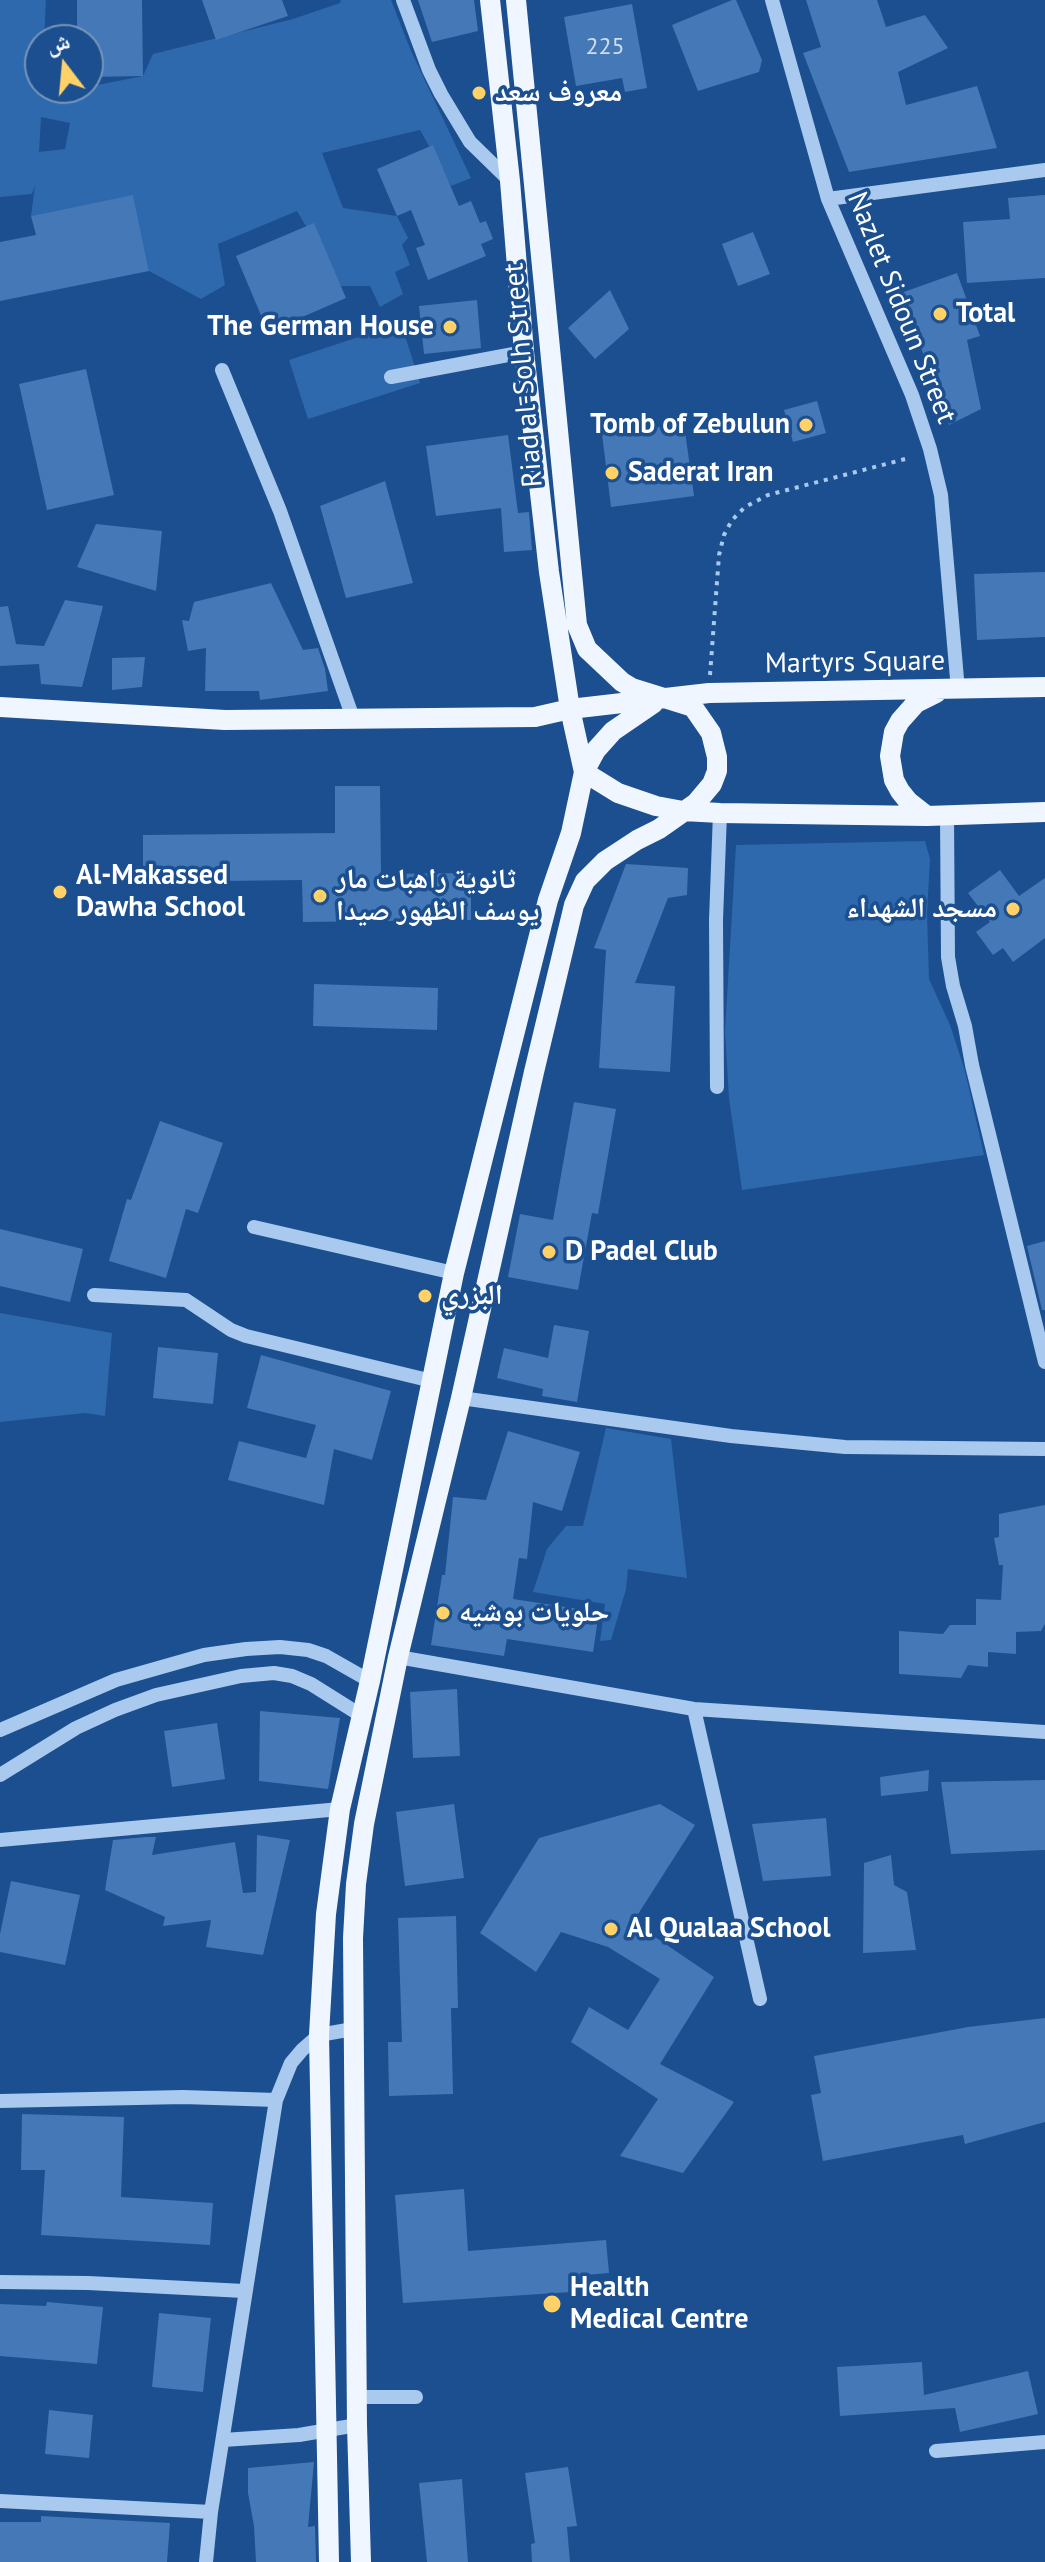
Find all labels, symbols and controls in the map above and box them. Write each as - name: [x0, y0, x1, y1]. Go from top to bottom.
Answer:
- north arrow: [24, 24, 104, 104]
- text: ش: [43, 26, 73, 60]
- house number: 225: [585, 33, 625, 61]
- place label: معروف سعد: [495, 76, 622, 110]
- marker: معروف سعد: [470, 84, 488, 102]
- street label: Nazlet Sidoun Street: [839, 187, 963, 429]
- street label: Riad al-Solh Street: [497, 261, 551, 489]
- place label: Total: [956, 297, 1015, 331]
- marker: Total: [931, 305, 949, 323]
- place label: The German House: [207, 310, 434, 344]
- marker: The German House: [441, 318, 459, 336]
- place label: Tomb of Zebulun: [590, 408, 790, 442]
- marker: Tomb of Zebulun: [797, 416, 815, 434]
- place label: Saderat Iran: [628, 456, 774, 490]
- marker: Saderat Iran: [603, 464, 621, 482]
- street label: Martyrs Square: [765, 645, 945, 681]
- place label: Al-Makassed Dawha School: [76, 859, 245, 925]
- place label: ثانوية راهبات مار يوسف الظهور صيدا: [336, 863, 539, 929]
- marker: Al-Makassed Dawha School: [51, 883, 69, 901]
- marker: ثانوية راهبات مار يوسف الظهور صيدا: [311, 887, 329, 905]
- place label: مسجد الشهداء: [846, 892, 997, 926]
- marker: مسجد الشهداء: [1004, 900, 1022, 918]
- place label: D Padel Club: [565, 1235, 718, 1269]
- marker: D Padel Club: [540, 1243, 558, 1261]
- place label: البزري: [441, 1279, 503, 1313]
- marker: البزري: [416, 1287, 434, 1305]
- place label: حلويات بوشيه: [459, 1596, 609, 1630]
- marker: حلويات بوشيه: [434, 1604, 452, 1622]
- place label: Al Qualaa School: [627, 1912, 831, 1946]
- marker: Al Qualaa School: [602, 1920, 620, 1938]
- place label: Health Medical Centre: [570, 2271, 749, 2337]
- marker: Health Medical Centre: [541, 2293, 563, 2315]

